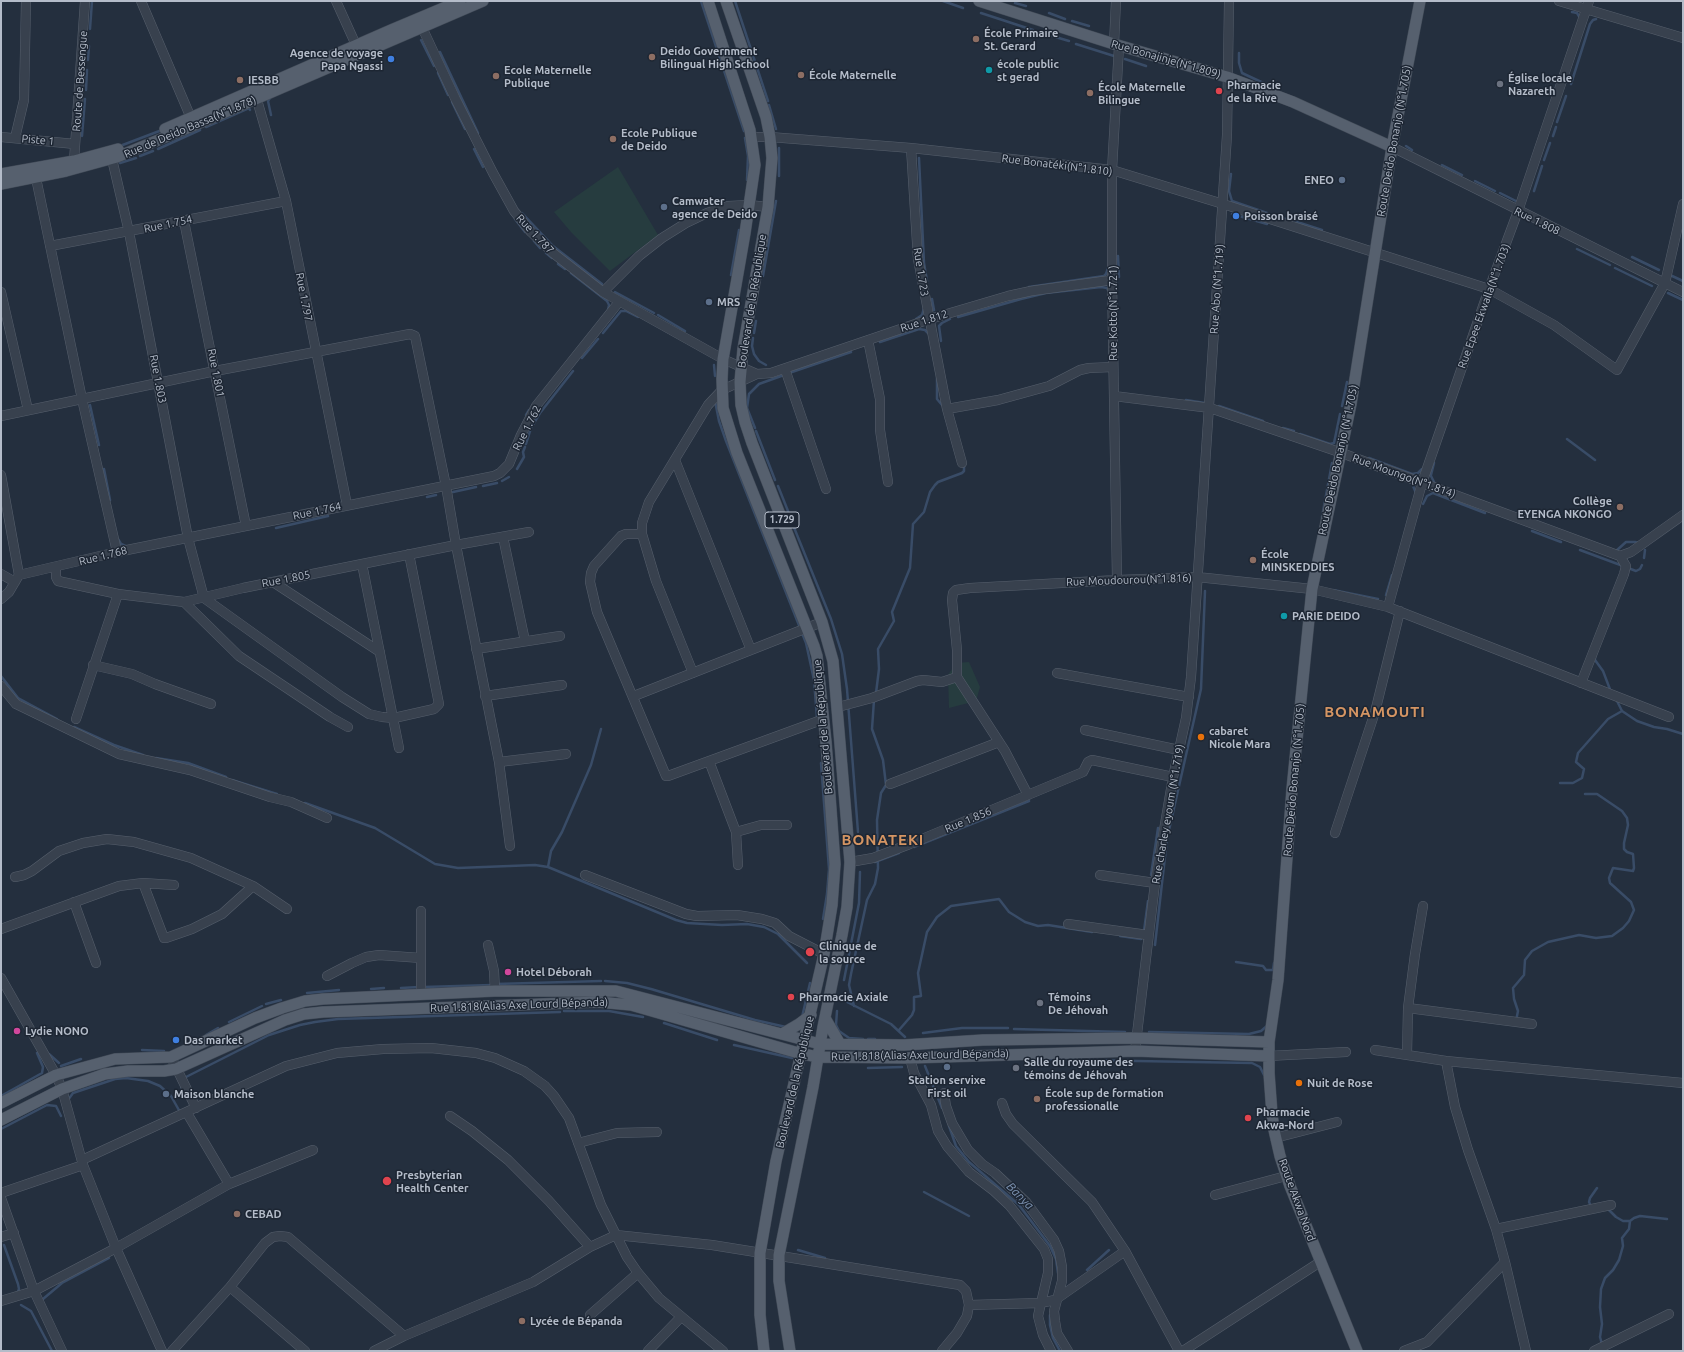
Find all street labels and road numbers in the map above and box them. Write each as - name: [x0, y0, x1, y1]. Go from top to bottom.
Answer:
- street label: Route de Bessengue: [70, 30, 90, 132]
- street label: Rue Bonajinje(N°1.809): [1110, 37, 1222, 81]
- street label: Route Deido Bonanjo (N°1.705): [1374, 64, 1414, 218]
- street label: Rue de Deido Bassa(N°1.878): [122, 93, 258, 161]
- street label: Piste 1: [21, 132, 55, 148]
- street label: Rue Bonatéki(N°1.810): [1001, 152, 1113, 178]
- street label: Rue 1.808: [1512, 204, 1562, 238]
- street label: Rue 1.787: [513, 211, 557, 257]
- street label: Rue 1.754: [143, 212, 193, 236]
- street label: Boulevard de la République: [735, 233, 769, 369]
- street label: Rue Epee Ekwalla(N°1.703): [1455, 242, 1513, 370]
- street label: Rue Abo (N°1.719): [1207, 244, 1227, 334]
- street label: Rue 1.723: [911, 247, 931, 297]
- street label: Rue Kotto(N°1.721): [1106, 265, 1120, 361]
- street label: Rue 1.797: [293, 272, 315, 322]
- street label: Rue 1.812: [899, 307, 949, 335]
- street label: Rue 1.801: [205, 348, 227, 398]
- street label: Rue 1.803: [147, 354, 169, 404]
- street label: Route Deido Bonanjo (N°1.705): [1316, 384, 1360, 536]
- street label: Rue 1.762: [510, 403, 544, 453]
- street label: Rue Moungo(N°1.814): [1351, 451, 1457, 501]
- street label: Rue 1.764: [292, 499, 342, 523]
- road number: 1.729: [765, 512, 799, 528]
- street label: Rue 1.768: [78, 544, 128, 568]
- street label: Rue 1.805: [261, 568, 311, 590]
- street label: Rue Moudourou(N°1.816): [1066, 571, 1192, 589]
- street label: Boulevard de la République: [811, 659, 835, 795]
- street label: Route Deido Bonanjo (N°1.705): [1281, 703, 1307, 857]
- street label: Rue charley eyoum (N°1.719): [1149, 743, 1187, 885]
- street label: Rue 1.856: [943, 804, 993, 836]
- street label: Rue 1.818(Alias Axe Lourd Bépanda): [430, 995, 608, 1015]
- street label: Boulevard de la République: [773, 1015, 817, 1149]
- street label: Rue 1.818(Alias Axe Lourd Bépanda): [831, 1047, 1009, 1063]
- street label: Route Akwa Nord: [1276, 1157, 1318, 1243]

